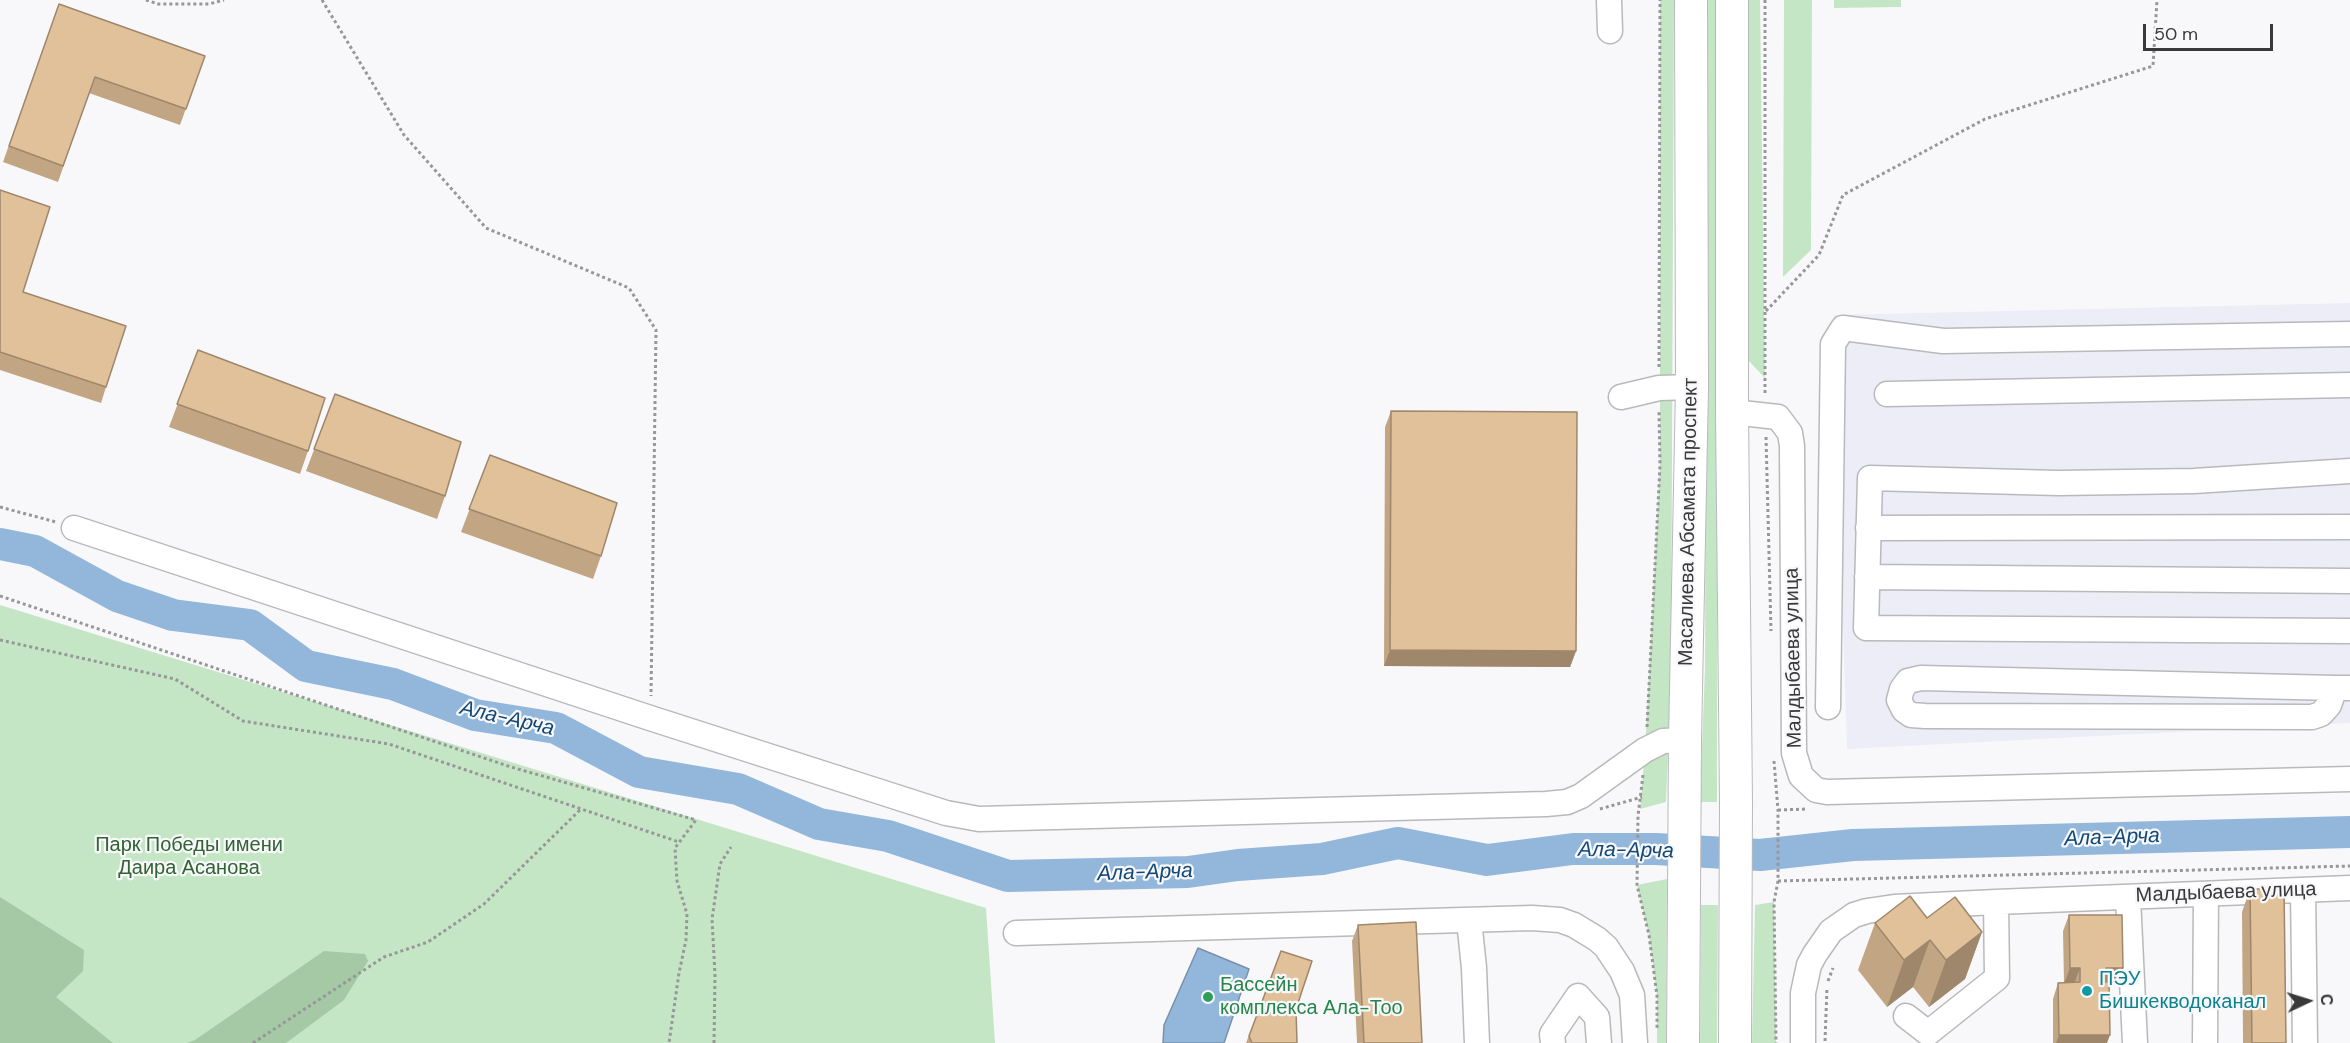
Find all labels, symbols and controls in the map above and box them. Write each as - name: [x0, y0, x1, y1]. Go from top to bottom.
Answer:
- scale bar: [2146, 12, 2276, 50]
- text: 50 m: [2154, 22, 2198, 46]
- street label: Масалиева Абсамата проспект: [1674, 378, 1704, 666]
- street label: Малдыбаева улица: [1780, 567, 1808, 749]
- water label: Ала-Арча: [458, 696, 556, 742]
- water label: Ала-Арча: [2064, 824, 2160, 852]
- park label: Парк Победы имени Даира Асанова: [95, 834, 283, 881]
- water label: Ала-Арча: [1578, 838, 1674, 864]
- water label: Ала-Арча: [1097, 859, 1193, 887]
- street label: Малдыбаева улица: [2135, 878, 2317, 908]
- place label: ПЭУ Бишкекводоканал: [2099, 968, 2266, 1015]
- north arrow: [2278, 971, 2338, 1031]
- place label: Бассейн комплекса Ала-Тоо: [1220, 974, 1403, 1021]
- marker: ПЭУ Бишкекводоканал: [2080, 984, 2094, 998]
- marker: Бассейн комплекса Ала-Тоо: [1201, 990, 1215, 1004]
- text: С: [2316, 993, 2337, 1006]

